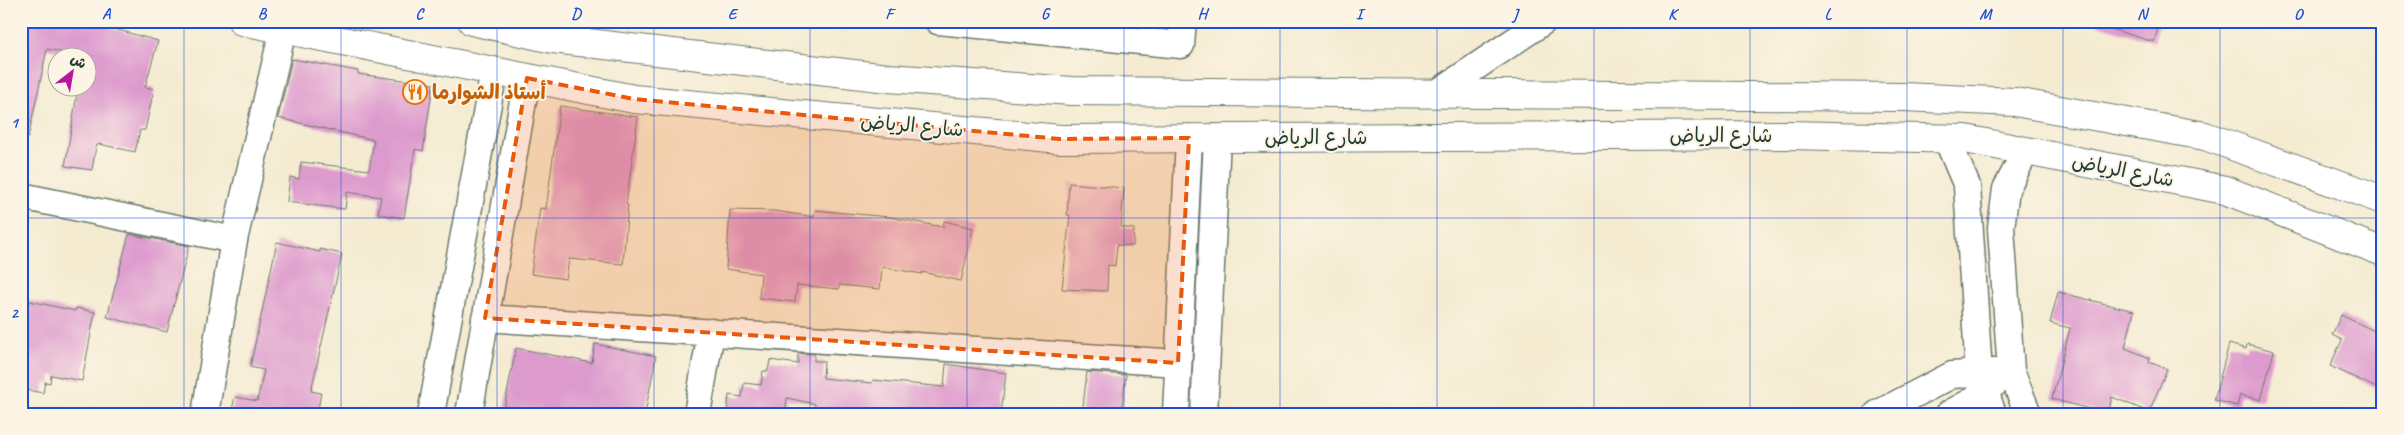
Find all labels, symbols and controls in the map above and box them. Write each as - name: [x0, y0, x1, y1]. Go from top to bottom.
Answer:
- text: A: [102, 4, 112, 24]
- text: B: [258, 4, 268, 24]
- text: C: [415, 4, 425, 24]
- text: D: [571, 4, 582, 24]
- text: E: [728, 4, 739, 24]
- text: F: [885, 4, 896, 24]
- text: G: [1041, 4, 1051, 24]
- text: H: [1197, 4, 1209, 24]
- text: I: [1356, 4, 1366, 24]
- text: J: [1511, 4, 1520, 24]
- text: K: [1668, 4, 1680, 24]
- text: L: [1825, 4, 1833, 24]
- text: M: [1979, 4, 1993, 24]
- text: N: [2137, 4, 2150, 24]
- text: O: [2294, 4, 2304, 24]
- north arrow: [48, 48, 98, 98]
- text: ش: [67, 50, 89, 73]
- restaurant icon: أستاذ الشوارما: [402, 79, 428, 105]
- place label: أستاذ الشوارما: [432, 80, 546, 105]
- street label: شارع الرياض: [859, 109, 964, 143]
- text: 1: [10, 113, 19, 133]
- street label: شارع الرياض: [1669, 123, 1773, 149]
- street label: شارع الرياض: [1264, 125, 1368, 151]
- street label: شارع الرياض: [2070, 148, 2176, 194]
- text: 2: [10, 303, 19, 323]

